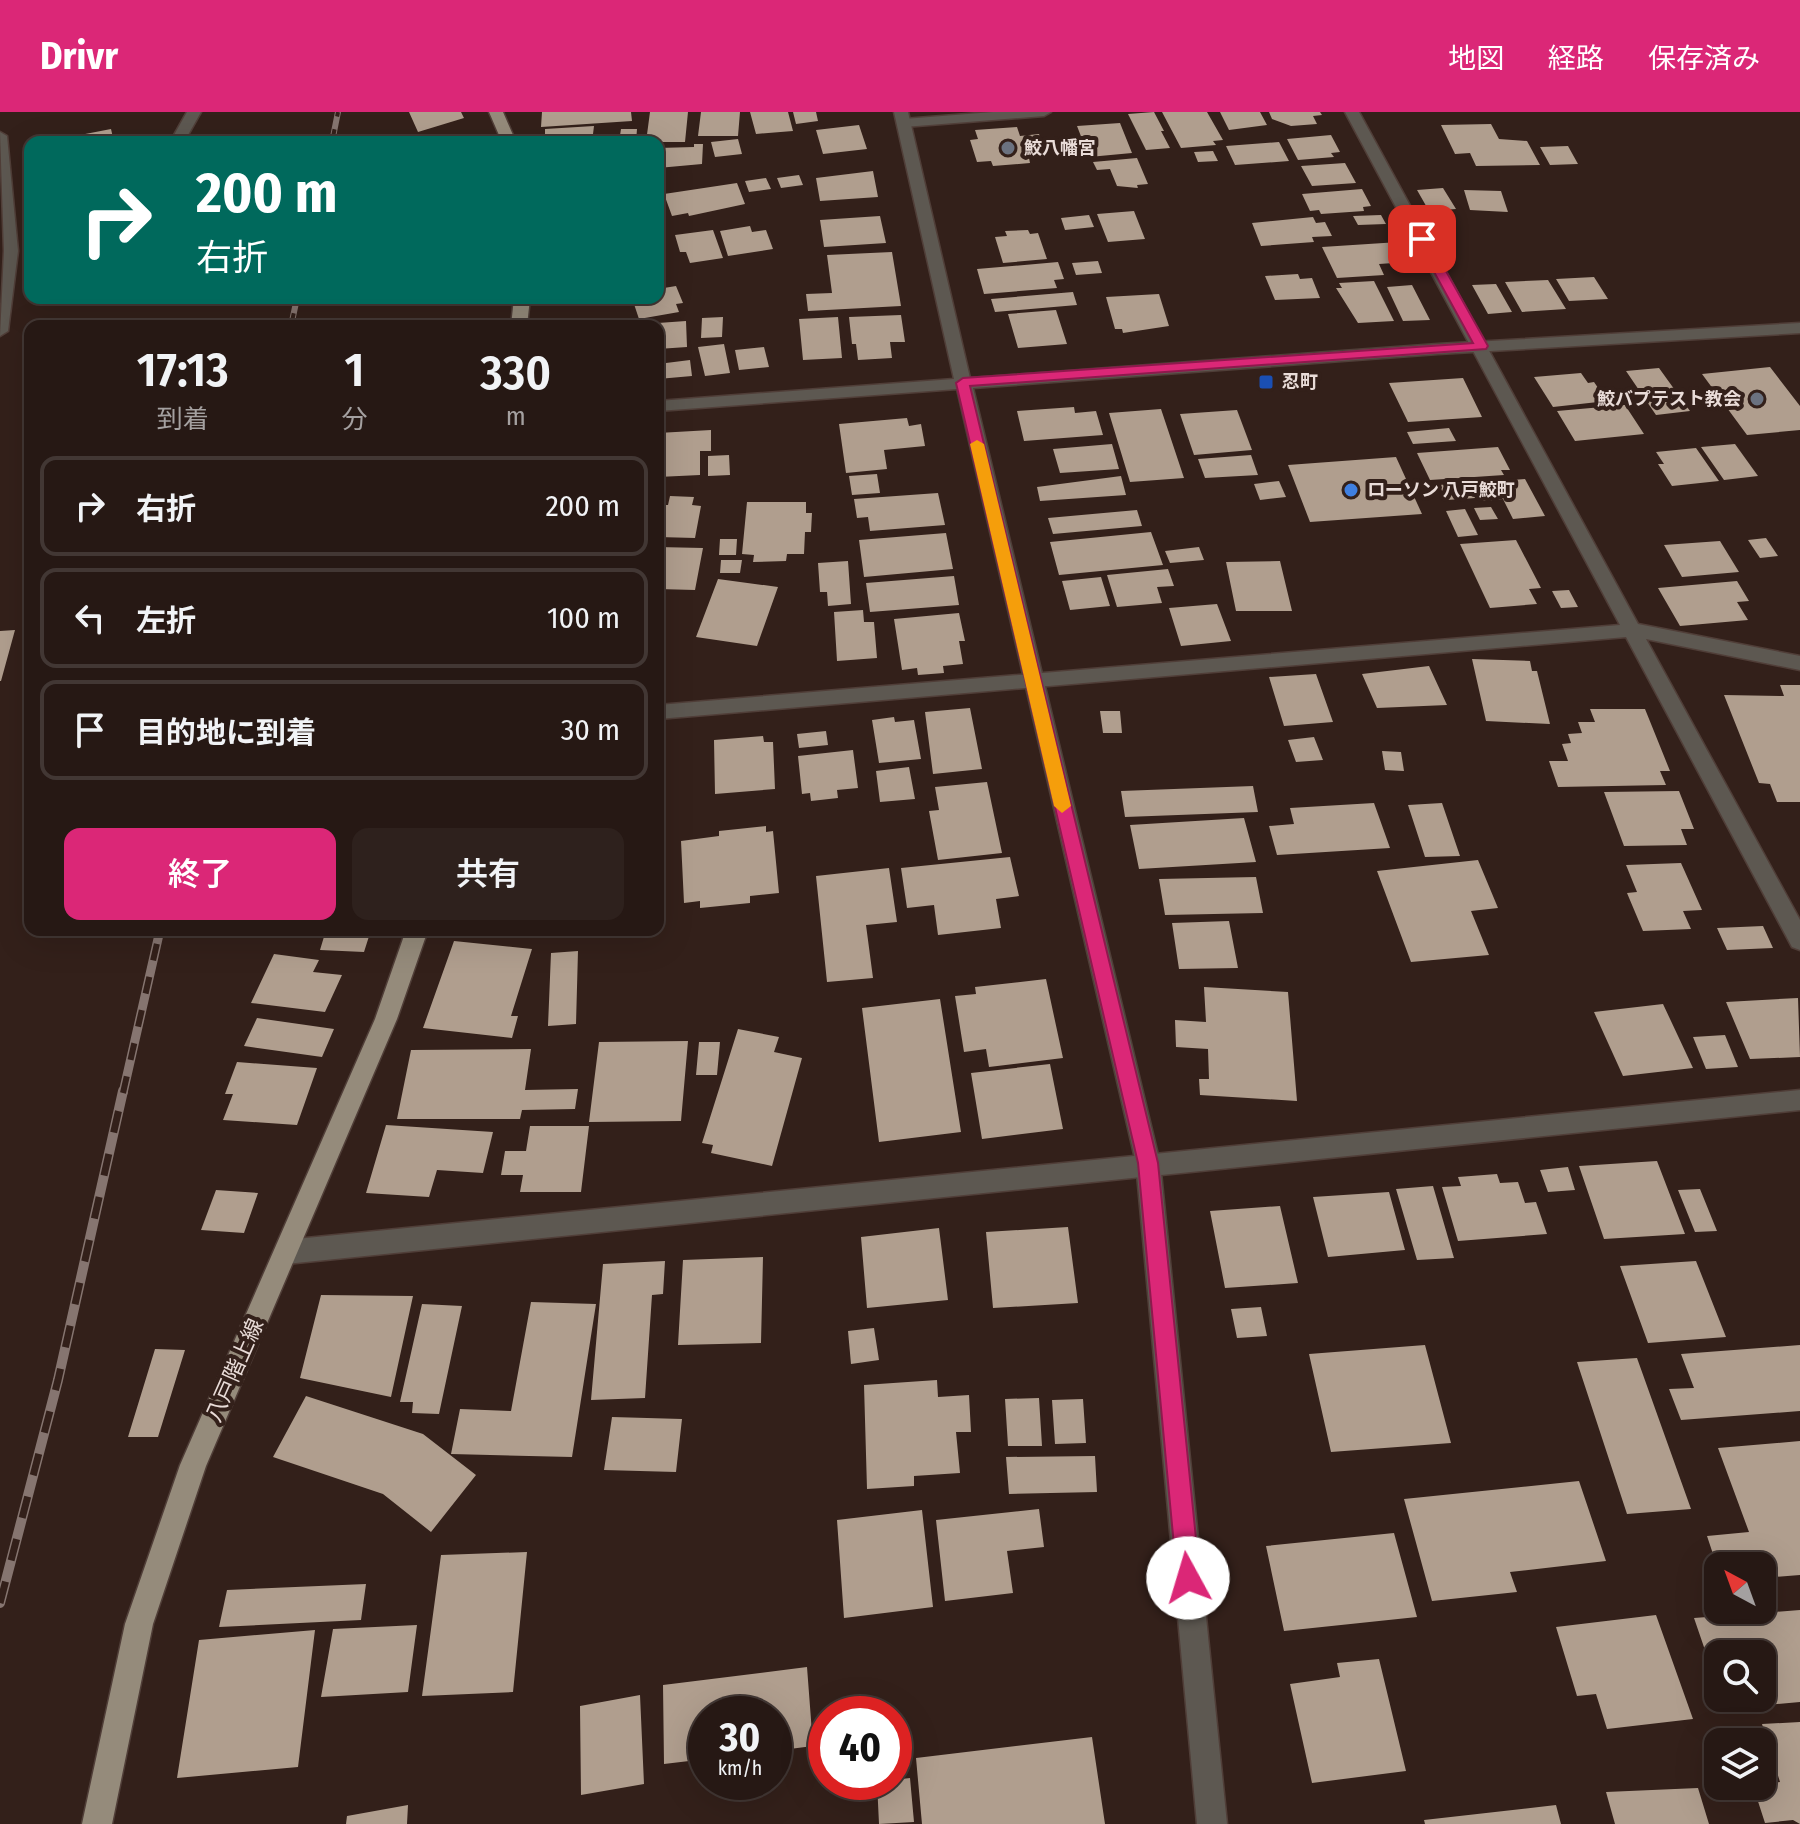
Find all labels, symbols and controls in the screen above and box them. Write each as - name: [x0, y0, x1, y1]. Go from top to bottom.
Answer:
- text: Drivr: [40, 33, 118, 79]
- text: 地図: [1448, 42, 1504, 75]
- text: 経路: [1548, 42, 1604, 75]
- text: 保存済み: [1648, 42, 1760, 75]
- place label: 鮫八幡宮: [1024, 137, 1096, 159]
- marker: 鮫八幡宮: [999, 139, 1017, 157]
- text: 200 m: [196, 160, 337, 227]
- icon: right: [64, 168, 168, 272]
- pin: [1388, 205, 1456, 273]
- icon: arrive: [1400, 217, 1444, 261]
- text: 右折: [196, 236, 268, 280]
- text: 17:13: [137, 341, 229, 399]
- text: 1: [344, 341, 364, 399]
- text: 330: [480, 344, 551, 402]
- place label: 忍町: [1282, 371, 1318, 393]
- marker: 忍町: [1257, 373, 1275, 391]
- place label: 鮫バプテスト教会: [1597, 388, 1741, 410]
- marker: 鮫バプテスト教会: [1748, 390, 1766, 408]
- text: m: [506, 401, 526, 432]
- text: 到着: [157, 404, 209, 435]
- text: 分: [341, 404, 367, 435]
- place label: ローソン 八戸鮫町: [1367, 479, 1515, 501]
- marker: ローソン 八戸鮫町: [1342, 481, 1360, 499]
- icon: right: [68, 484, 112, 528]
- text: 200 m: [545, 488, 620, 524]
- text: 右折: [136, 491, 196, 527]
- icon: left: [68, 596, 112, 640]
- text: 100 m: [547, 600, 620, 636]
- text: 左折: [136, 603, 196, 639]
- icon: arrive: [68, 708, 112, 752]
- text: 30 m: [561, 712, 620, 748]
- text: 目的地に到着: [136, 715, 316, 751]
- button: 終了: [64, 828, 336, 920]
- button: 共有: [352, 828, 624, 920]
- street label: 八戸階上線: [200, 1314, 269, 1426]
- position arrow: [1146, 1536, 1230, 1620]
- north arrow: [1704, 1552, 1776, 1624]
- map controls: [1704, 1552, 1776, 1800]
- button: search: [1704, 1640, 1776, 1712]
- speed limit sign: 40: [808, 1696, 912, 1800]
- text: 30: [720, 1714, 760, 1762]
- button: layers: [1704, 1728, 1776, 1800]
- text: km/h: [718, 1756, 762, 1780]

